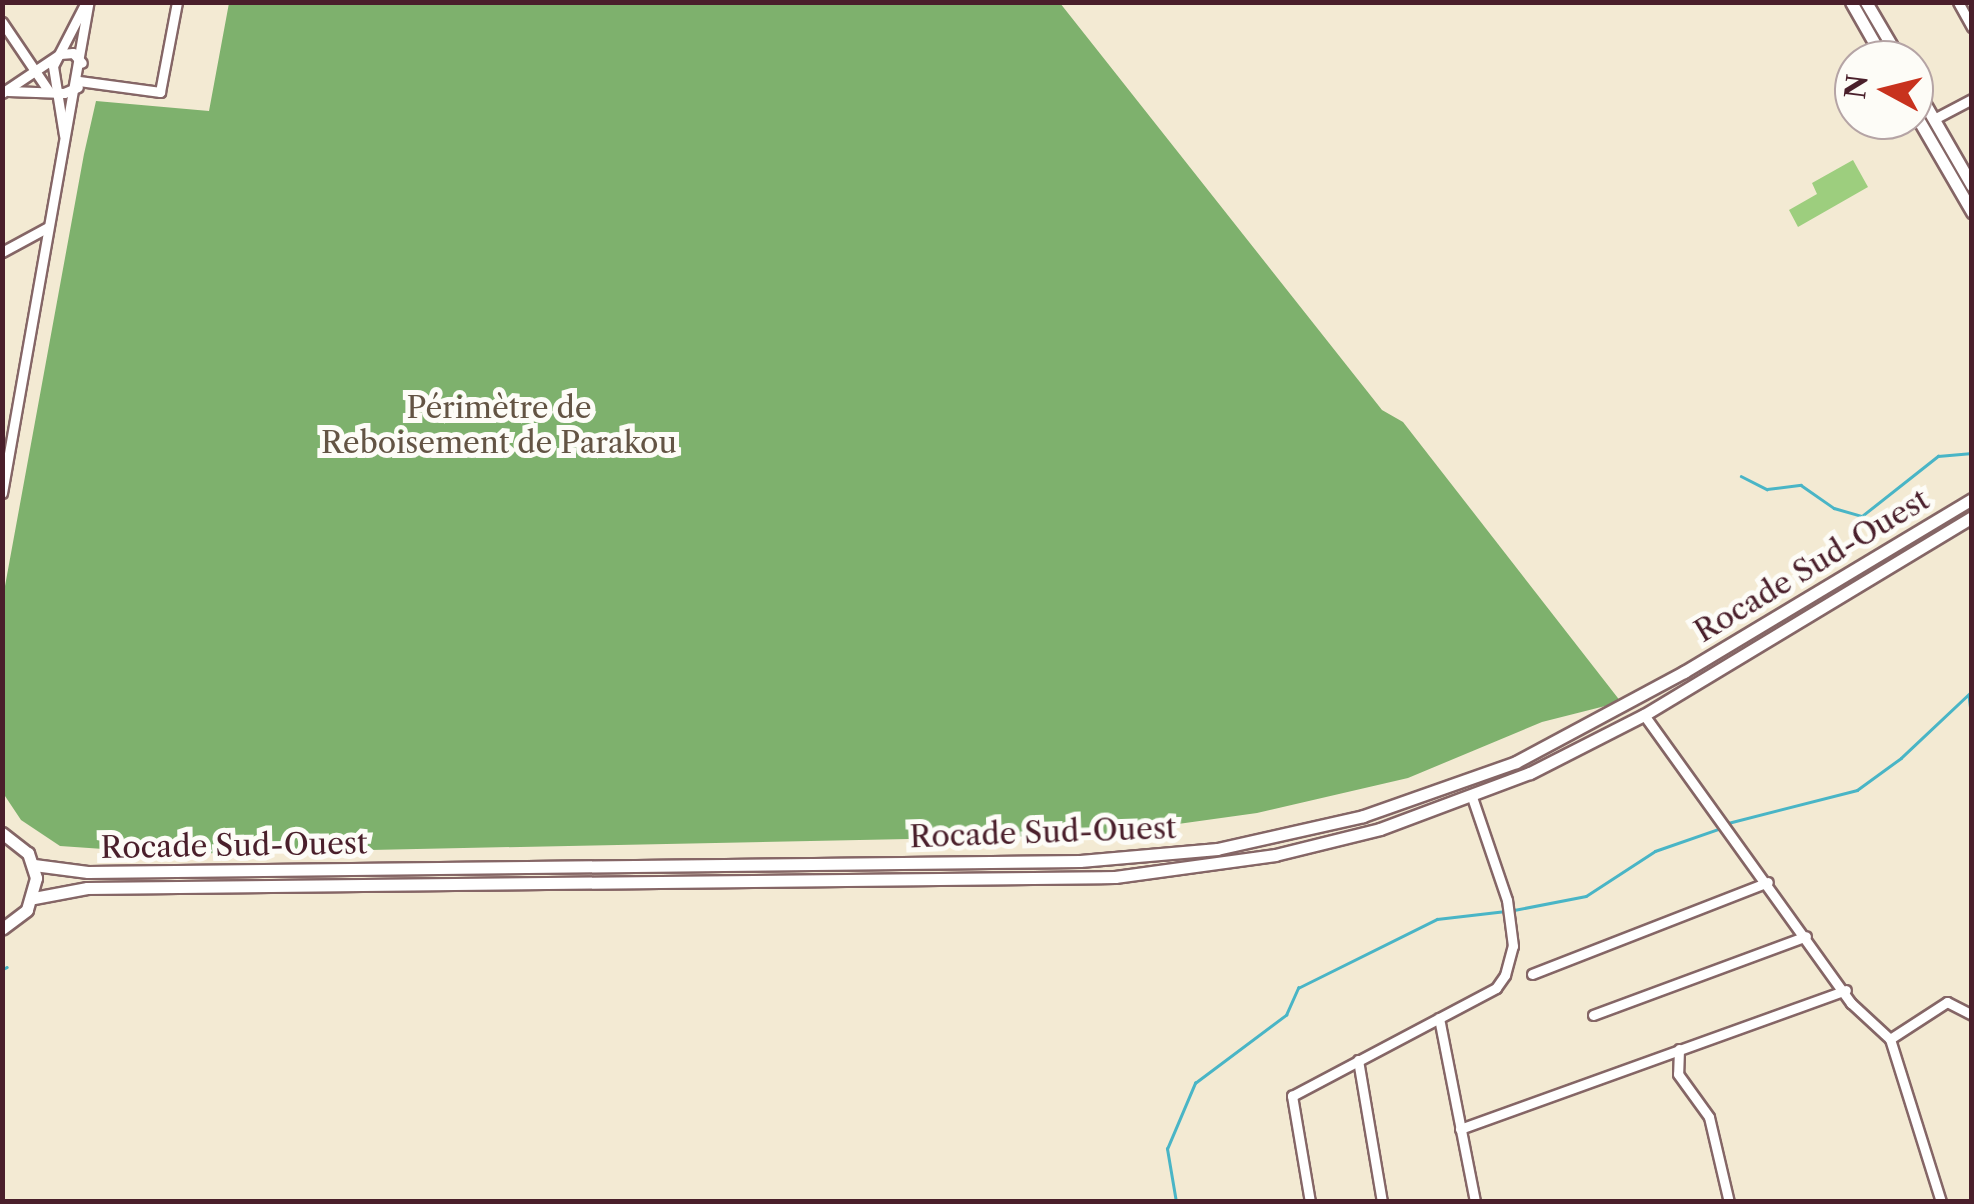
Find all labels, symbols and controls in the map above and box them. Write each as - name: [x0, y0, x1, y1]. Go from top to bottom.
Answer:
- north arrow: [1834, 40, 1934, 140]
- text: N: [1838, 72, 1875, 101]
- park label: Périmètre de Reboisement de Parakou: [321, 390, 677, 460]
- street label: Rocade Sud-Ouest: [1688, 482, 1936, 650]
- street label: Rocade Sud-Ouest: [909, 810, 1177, 856]
- street label: Rocade Sud-Ouest: [100, 826, 368, 866]

